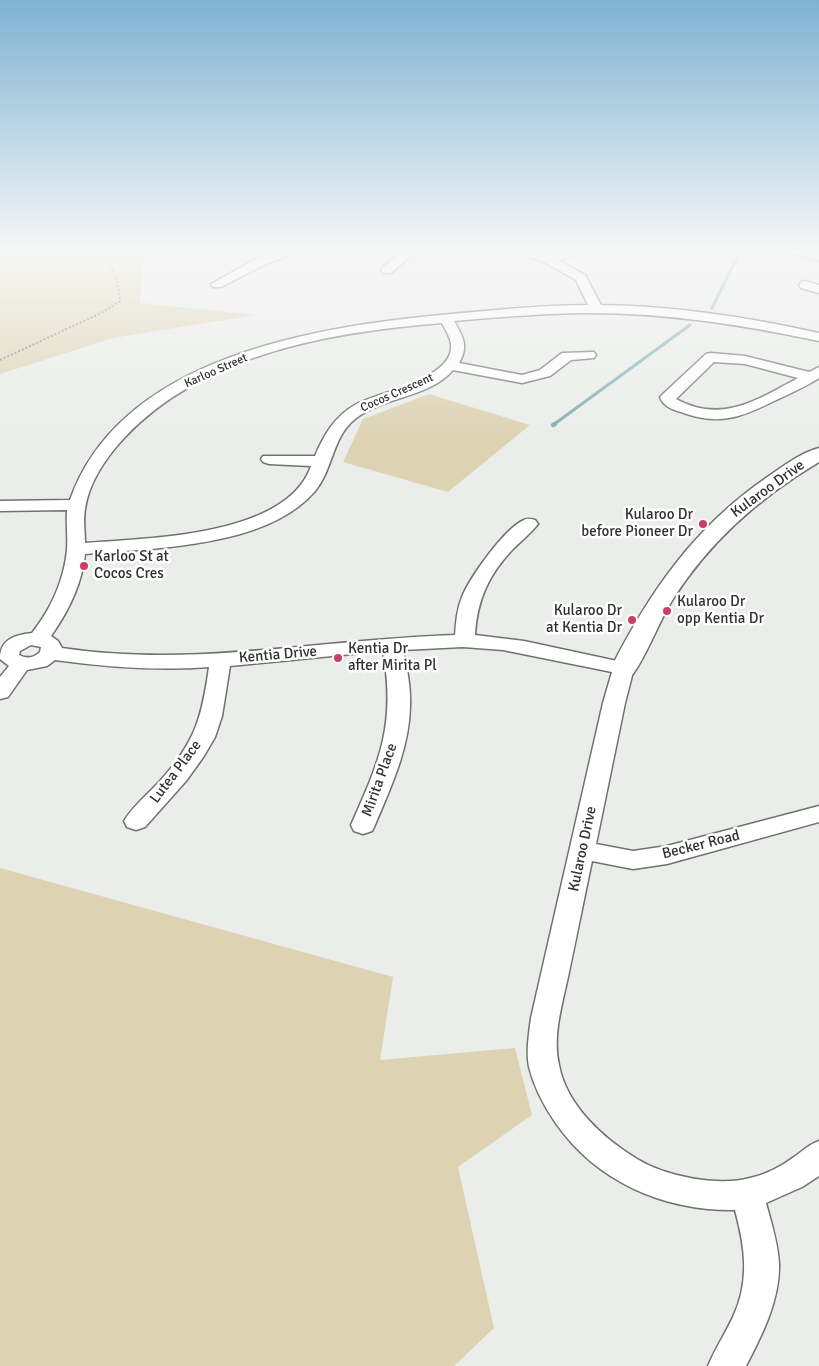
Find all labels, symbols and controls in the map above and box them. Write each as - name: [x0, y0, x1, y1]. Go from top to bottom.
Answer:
- street label: Karloo Street: [182, 351, 250, 391]
- street label: Cocos Crescent: [358, 371, 436, 415]
- street label: Kularoo Drive: [728, 456, 808, 522]
- place label: Kularoo Dr before Pioneer Dr: [581, 506, 693, 541]
- marker: Kularoo Dr before Pioneer Dr: [697, 518, 709, 530]
- place label: Karloo St at Cocos Cres: [94, 548, 169, 583]
- marker: Karloo St at Cocos Cres: [78, 560, 90, 572]
- place label: Kularoo Dr opp Kentia Dr: [677, 593, 764, 628]
- place label: Kularoo Dr at Kentia Dr: [546, 602, 622, 637]
- marker: Kularoo Dr opp Kentia Dr: [661, 605, 673, 617]
- marker: Kularoo Dr at Kentia Dr: [626, 614, 638, 626]
- place label: Kentia Dr after Mirita Pl: [348, 640, 437, 675]
- street label: Kentia Drive: [238, 643, 318, 667]
- marker: Kentia Dr after Mirita Pl: [332, 652, 344, 664]
- street label: Lutea Place: [146, 737, 206, 807]
- street label: Mirita Place: [358, 741, 402, 819]
- street label: Kularoo Drive: [565, 805, 601, 893]
- street label: Becker Road: [660, 827, 742, 863]

